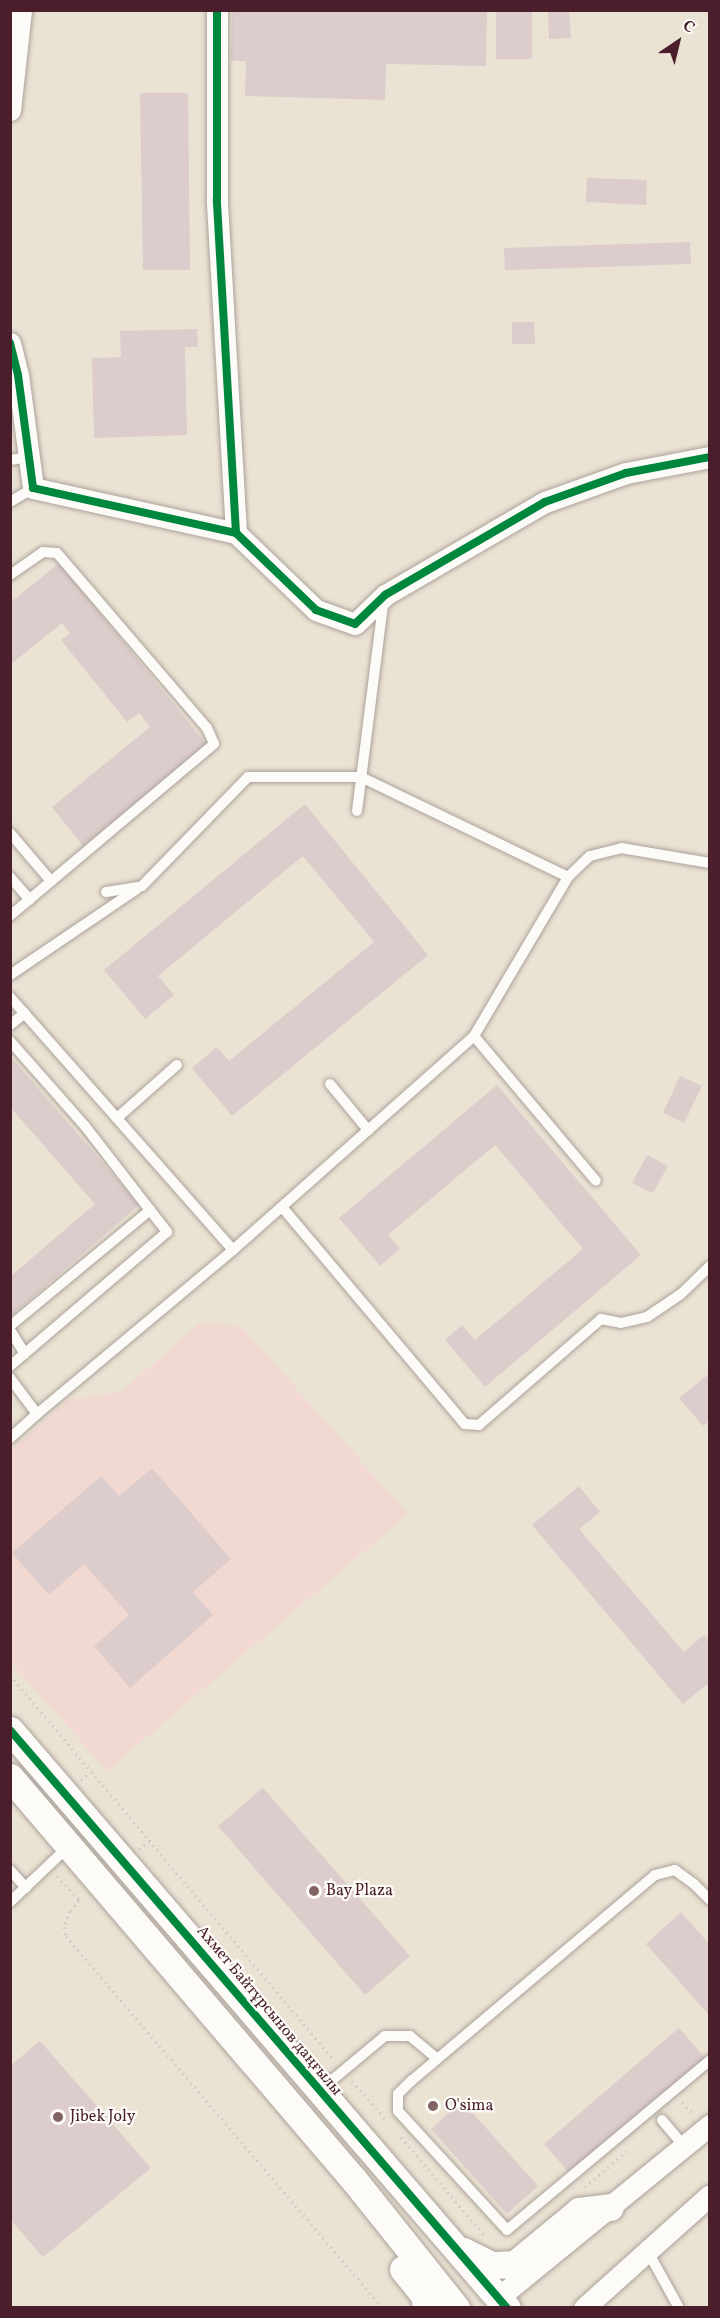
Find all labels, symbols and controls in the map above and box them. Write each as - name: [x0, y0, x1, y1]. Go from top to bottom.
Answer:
- north arrow: [648, 12, 708, 72]
- text: С: [678, 15, 699, 39]
- place label: Bay Plaza: [326, 1881, 393, 1901]
- marker: Bay Plaza: [307, 1884, 321, 1898]
- street label: Ахмет Байтұрсынов даңғылы: [192, 1922, 346, 2100]
- place label: O'sima: [445, 2096, 493, 2116]
- marker: O'sima: [426, 2099, 440, 2113]
- place label: Jibek Joly: [70, 2107, 135, 2127]
- marker: Jibek Joly: [51, 2110, 65, 2124]

